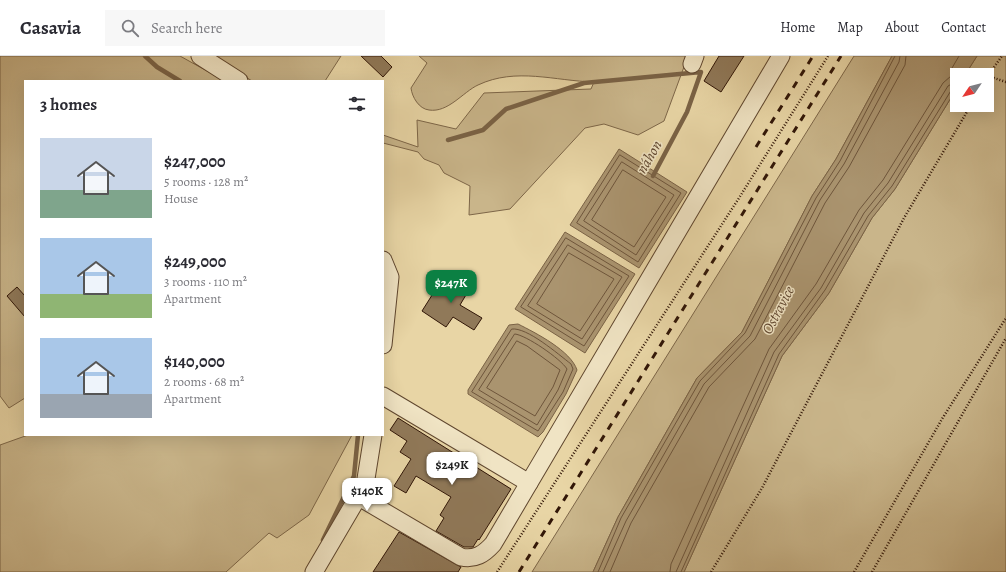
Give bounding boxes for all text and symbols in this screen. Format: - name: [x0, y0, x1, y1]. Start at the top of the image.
- search box: [105, 10, 385, 46]
- text: Casavia: [20, 15, 81, 41]
- icon: search: [119, 17, 141, 39]
- text: Search here: [151, 18, 222, 38]
- text: Home: [780, 18, 815, 37]
- text: Map: [837, 18, 863, 37]
- text: About: [885, 18, 919, 37]
- text: Contact: [941, 18, 986, 37]
- north arrow: [950, 68, 994, 112]
- map controls: [950, 68, 994, 112]
- text: 3 homes: [40, 93, 97, 116]
- icon: filters: [346, 93, 368, 115]
- water label: náhon: [631, 137, 667, 177]
- text: $247,000: [164, 150, 226, 173]
- icon: home: [72, 154, 120, 202]
- text: 5 rooms · 128 m²: [164, 173, 248, 190]
- text: House: [164, 190, 198, 207]
- text: $249,000: [164, 250, 226, 273]
- icon: home: [72, 254, 120, 302]
- pin: $247K: [423, 270, 479, 304]
- text: 3 rooms · 110 m²: [164, 273, 247, 290]
- text: $247K: [435, 274, 467, 291]
- water label: Ostravice: [757, 282, 799, 338]
- text: Apartment: [164, 290, 222, 307]
- text: $140,000: [164, 350, 225, 373]
- icon: home: [72, 354, 120, 402]
- text: 2 rooms · 68 m²: [164, 373, 244, 390]
- text: Apartment: [164, 390, 222, 407]
- pin: $249K: [424, 452, 480, 486]
- text: $249K: [435, 456, 469, 473]
- pin: $140K: [339, 478, 395, 512]
- text: $140K: [351, 482, 383, 499]

